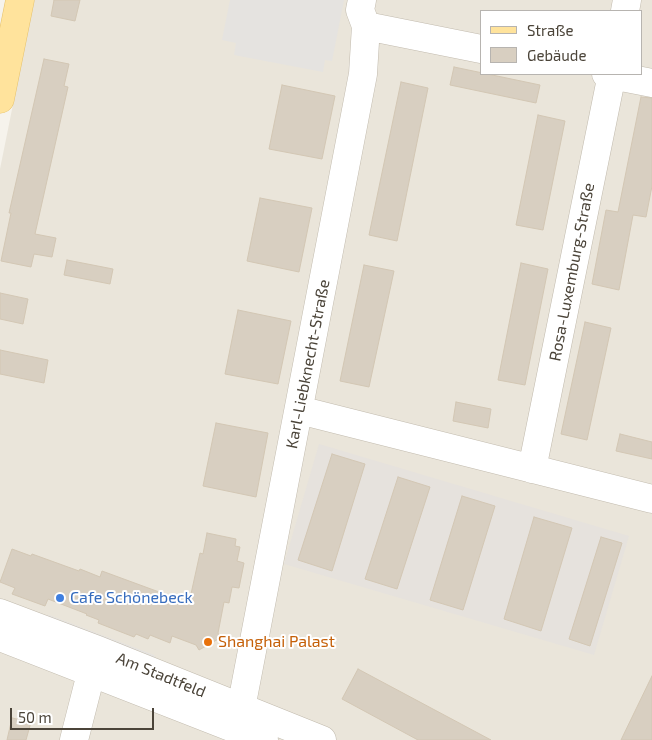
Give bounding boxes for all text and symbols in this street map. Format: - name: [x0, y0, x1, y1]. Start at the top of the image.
- legend: [480, 10, 642, 75]
- text: Straße: [527, 21, 573, 39]
- text: Gebäude: [527, 46, 586, 64]
- street label: Rosa-Luxemburg-Straße: [545, 181, 599, 363]
- street label: Karl-Liebknecht-Straße: [282, 278, 334, 450]
- place label: Cafe Schönebeck: [70, 588, 193, 608]
- marker: Cafe Schönebeck: [54, 592, 66, 604]
- place label: Shanghai Palast: [218, 632, 335, 652]
- marker: Shanghai Palast: [202, 636, 214, 648]
- street label: Am Stadtfeld: [113, 648, 209, 702]
- scale bar: [12, 698, 156, 730]
- text: 50 m: [18, 708, 52, 726]

